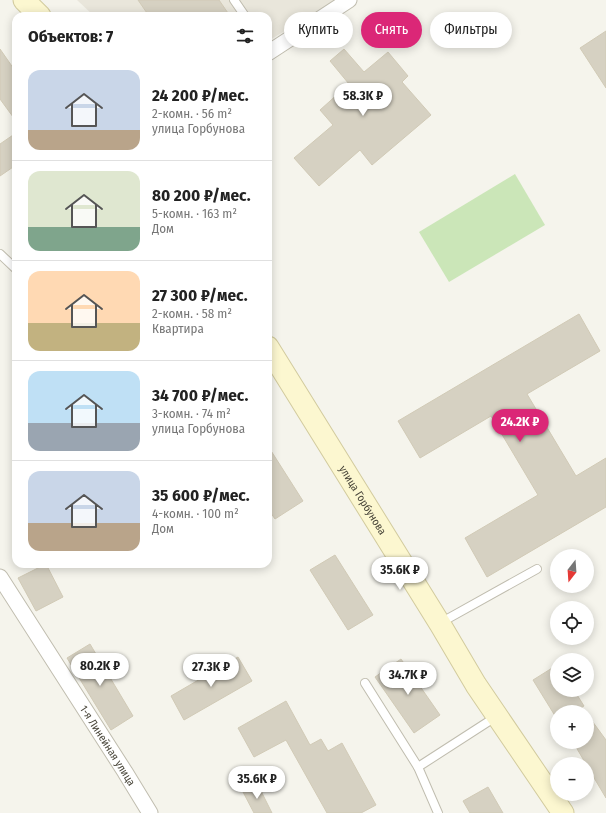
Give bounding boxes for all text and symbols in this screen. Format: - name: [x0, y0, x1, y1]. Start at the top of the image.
- chip: Купить: [284, 12, 353, 48]
- chip: Снять: [361, 12, 422, 48]
- chip: Фильтры: [430, 12, 512, 48]
- icon: filters: [234, 25, 256, 47]
- text: Объектов: 7: [28, 26, 113, 47]
- pin: 58.3K ₽: [326, 83, 400, 117]
- text: 24 200 ₽/мес.: [152, 85, 249, 106]
- icon: home: [60, 86, 108, 134]
- text: 58.3K ₽: [343, 88, 383, 103]
- text: 2-комн. · 56 m²: [152, 106, 232, 121]
- text: улица Горбунова: [152, 121, 245, 136]
- text: 80 200 ₽/мес.: [152, 185, 251, 206]
- icon: home: [60, 187, 108, 235]
- text: 5-комн. · 163 m²: [152, 206, 237, 221]
- text: Дом: [152, 221, 174, 236]
- text: 27 300 ₽/мес.: [152, 285, 248, 306]
- icon: home: [60, 287, 108, 335]
- text: 2-комн. · 58 m²: [152, 306, 232, 321]
- text: Квартира: [152, 321, 204, 336]
- text: 34 700 ₽/мес.: [152, 385, 248, 406]
- icon: home: [60, 387, 108, 435]
- text: 3-комн. · 74 m²: [152, 406, 231, 421]
- pin: 24.2K ₽: [483, 409, 557, 443]
- text: 24.2K ₽: [501, 414, 539, 429]
- text: улица Горбунова: [152, 421, 245, 436]
- street label: улица Горбунова: [336, 463, 389, 537]
- text: 35 600 ₽/мес.: [152, 485, 250, 506]
- icon: home: [60, 487, 108, 535]
- text: 4-комн. · 100 m²: [152, 506, 239, 521]
- text: Дом: [152, 521, 174, 536]
- north arrow: [550, 549, 594, 593]
- map controls: [550, 549, 594, 801]
- pin: 35.6K ₽: [363, 557, 437, 591]
- text: 35.6K ₽: [380, 562, 420, 577]
- button: locate: [550, 601, 594, 645]
- pin: 80.2K ₽: [63, 653, 137, 687]
- button: layers: [550, 653, 594, 697]
- pin: 27.3K ₽: [174, 654, 248, 688]
- text: 80.2K ₽: [80, 658, 120, 673]
- text: 27.3K ₽: [192, 659, 230, 674]
- pin: 34.7K ₽: [371, 662, 445, 696]
- text: 34.7K ₽: [389, 667, 427, 682]
- street label: 1-я Линейная улица: [77, 703, 138, 788]
- button: +: [550, 705, 594, 749]
- button: −: [550, 757, 594, 801]
- pin: 35.6K ₽: [220, 766, 294, 800]
- text: 35.6K ₽: [237, 771, 277, 786]

